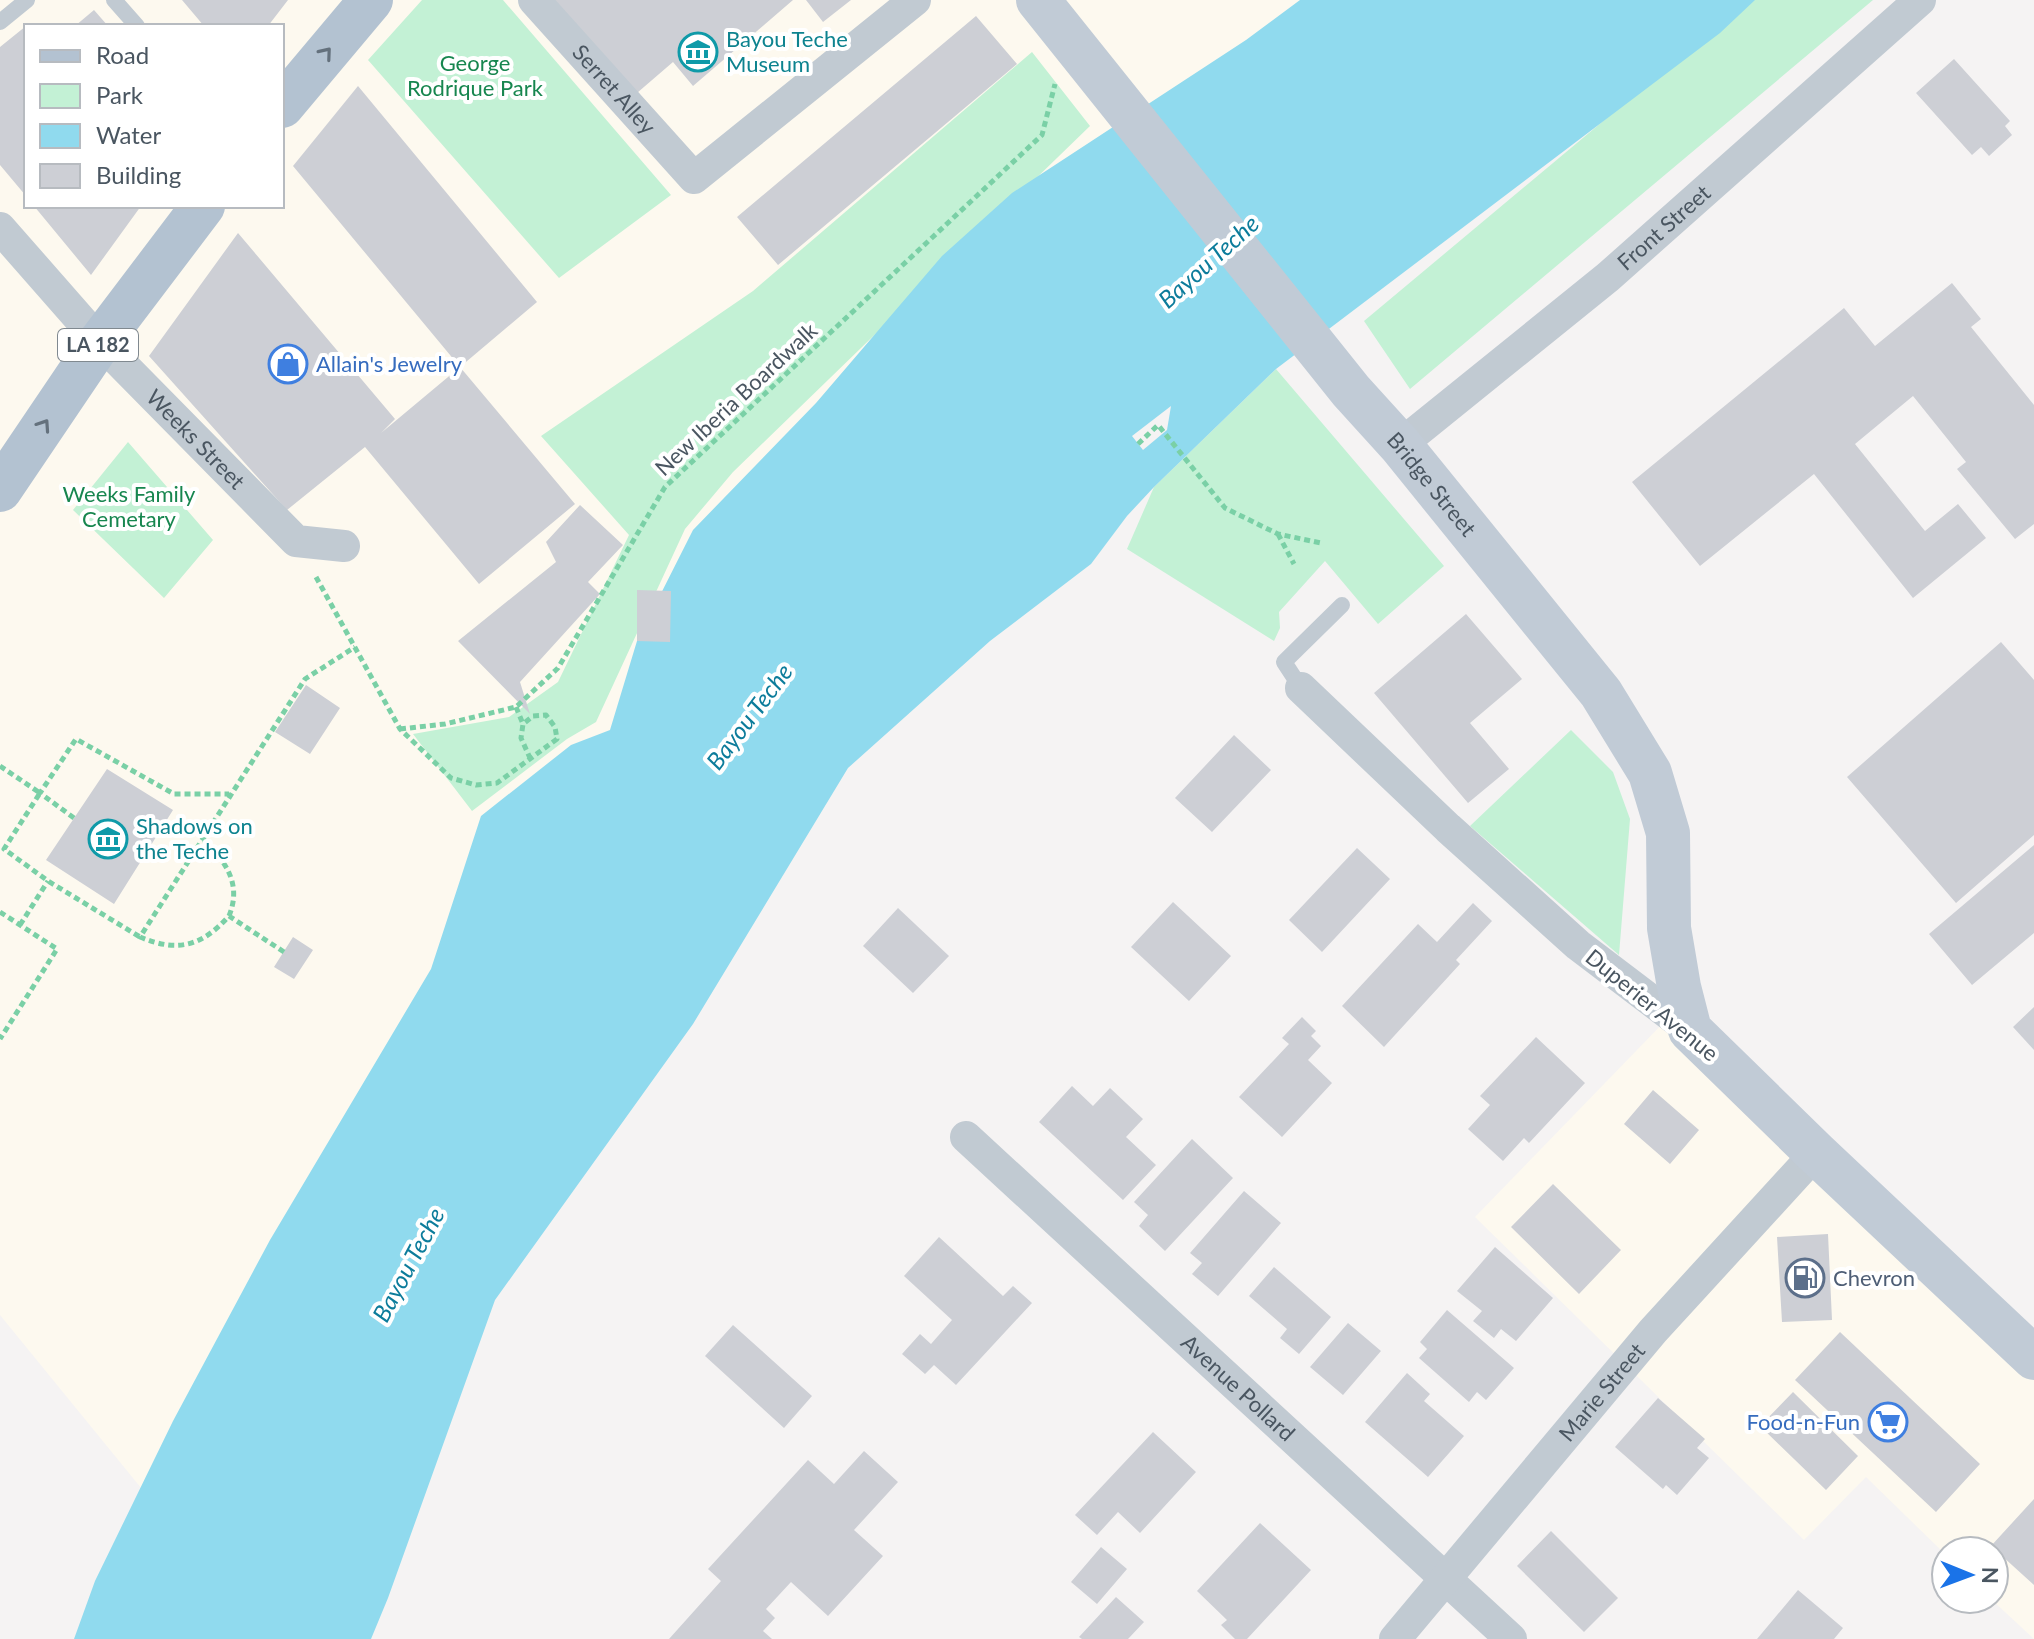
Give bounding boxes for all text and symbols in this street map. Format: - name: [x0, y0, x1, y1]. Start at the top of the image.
- legend: [24, 24, 284, 208]
- place label: Bayou Teche Museum: [726, 25, 848, 77]
- museum icon: Bayou Teche Museum: [677, 31, 719, 73]
- street label: Serret Alley: [567, 38, 662, 140]
- text: Road: [96, 40, 149, 69]
- one-way arrow: [316, 48, 331, 62]
- park label: George Rodrique Park: [407, 49, 544, 101]
- text: Park: [96, 80, 144, 109]
- text: Water: [96, 120, 161, 149]
- text: Building: [96, 160, 181, 189]
- street label: Front Street: [1611, 179, 1716, 275]
- water label: Bayou Teche: [1152, 208, 1264, 313]
- street label: New Iberia Boardwalk: [649, 316, 823, 481]
- road number: LA 182: [58, 329, 138, 361]
- shop icon: Allain's Jewelry: [267, 343, 309, 385]
- place label: Allain's Jewelry: [316, 350, 463, 377]
- street label: Weeks Street: [141, 383, 251, 494]
- one-way arrow: [34, 420, 49, 434]
- street label: Bridge Street: [1382, 426, 1482, 541]
- park label: Weeks Family Cemetary: [63, 480, 196, 532]
- water label: Bayou Teche: [700, 658, 798, 775]
- place label: Shadows on the Teche: [136, 812, 253, 864]
- museum icon: Shadows on the Teche: [87, 818, 129, 860]
- street label: Duperier Avenue: [1580, 943, 1724, 1066]
- water label: Bayou Teche: [366, 1202, 450, 1326]
- fuel station icon: Chevron: [1784, 1257, 1826, 1299]
- place label: Chevron: [1833, 1264, 1915, 1291]
- street label: Avenue Pollard: [1176, 1328, 1301, 1446]
- street label: Marie Street: [1553, 1337, 1650, 1446]
- supermarket icon: Food-n-Fun: [1867, 1401, 1909, 1443]
- place label: Food-n-Fun: [1746, 1408, 1860, 1435]
- north arrow: [1930, 1535, 2010, 1615]
- text: N: [1977, 1567, 2004, 1584]

